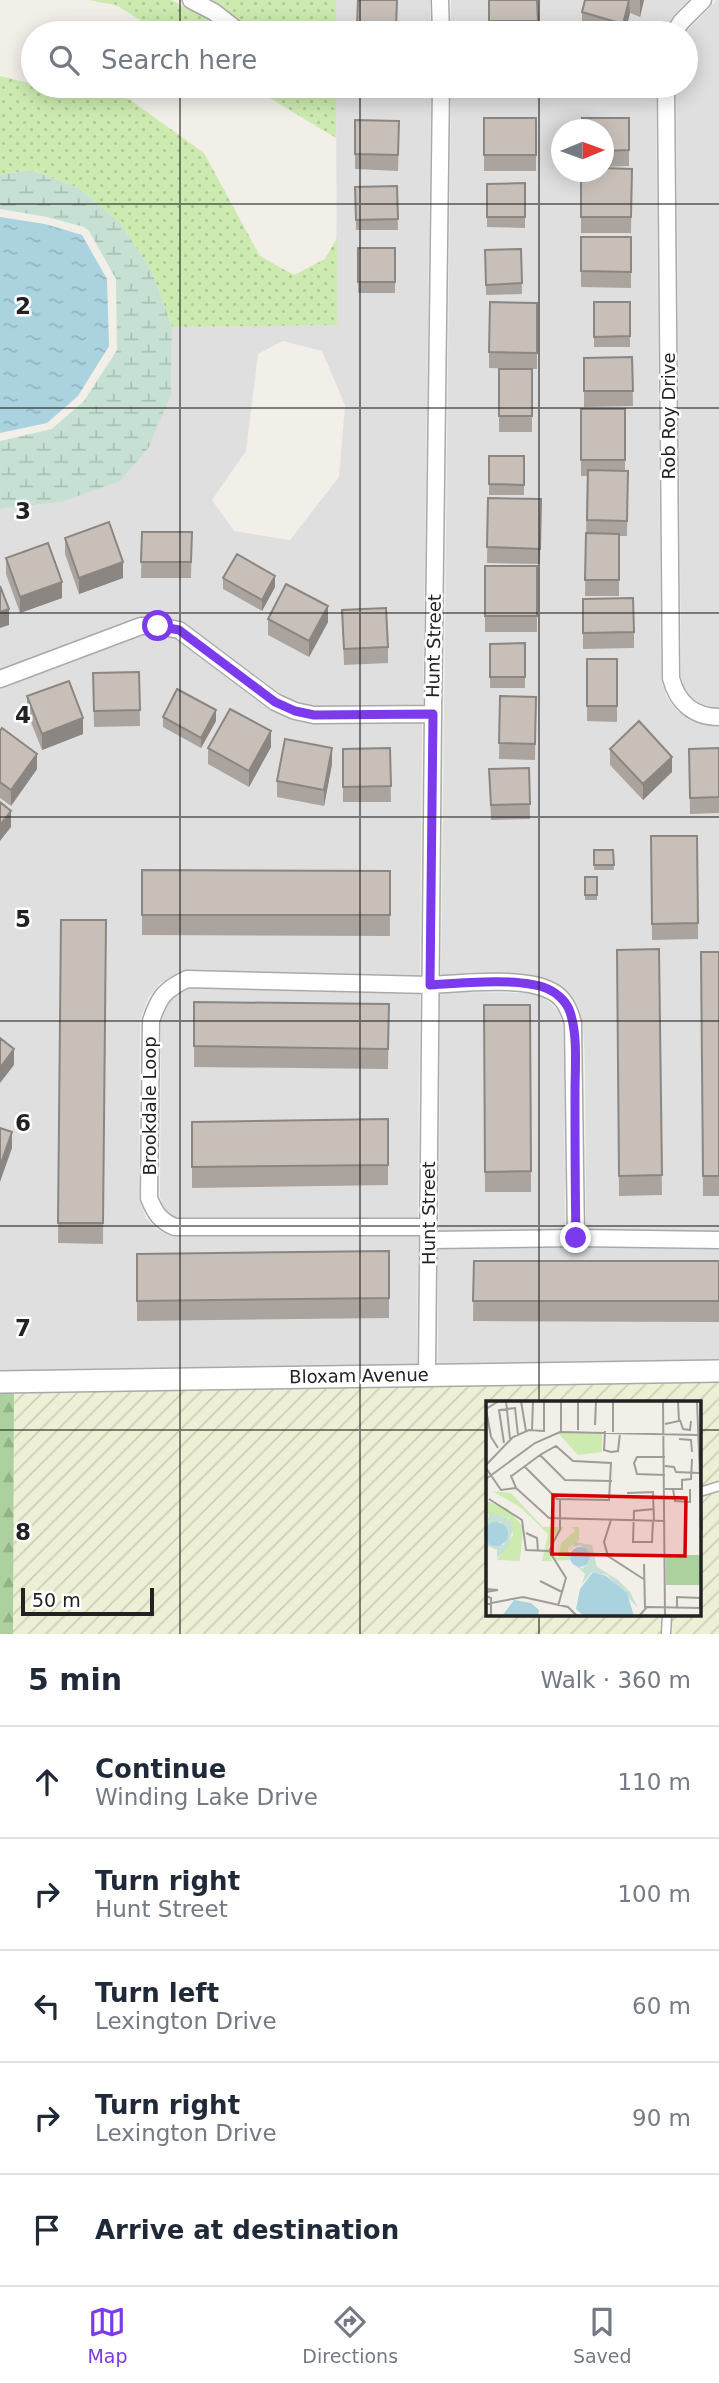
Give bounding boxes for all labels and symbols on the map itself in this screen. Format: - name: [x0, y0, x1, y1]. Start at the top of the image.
- north arrow: [551, 119, 614, 182]
- text: 2: [15, 293, 31, 319]
- street label: Rob Roy Drive: [658, 353, 679, 479]
- text: 3: [15, 498, 31, 524]
- street label: Hunt Street: [422, 594, 445, 698]
- route start: [142, 610, 173, 641]
- text: 4: [15, 702, 31, 728]
- text: 5: [15, 906, 31, 932]
- street label: Brookdale Loop: [139, 1036, 160, 1176]
- text: 6: [15, 1110, 31, 1136]
- street label: Hunt Street: [418, 1161, 439, 1265]
- route end: [560, 1222, 591, 1253]
- text: 7: [15, 1315, 31, 1341]
- street label: Bloxam Avenue: [289, 1364, 429, 1387]
- inset map: [486, 1401, 702, 1616]
- text: 8: [15, 1519, 31, 1545]
- scale bar: [21, 1585, 154, 1617]

